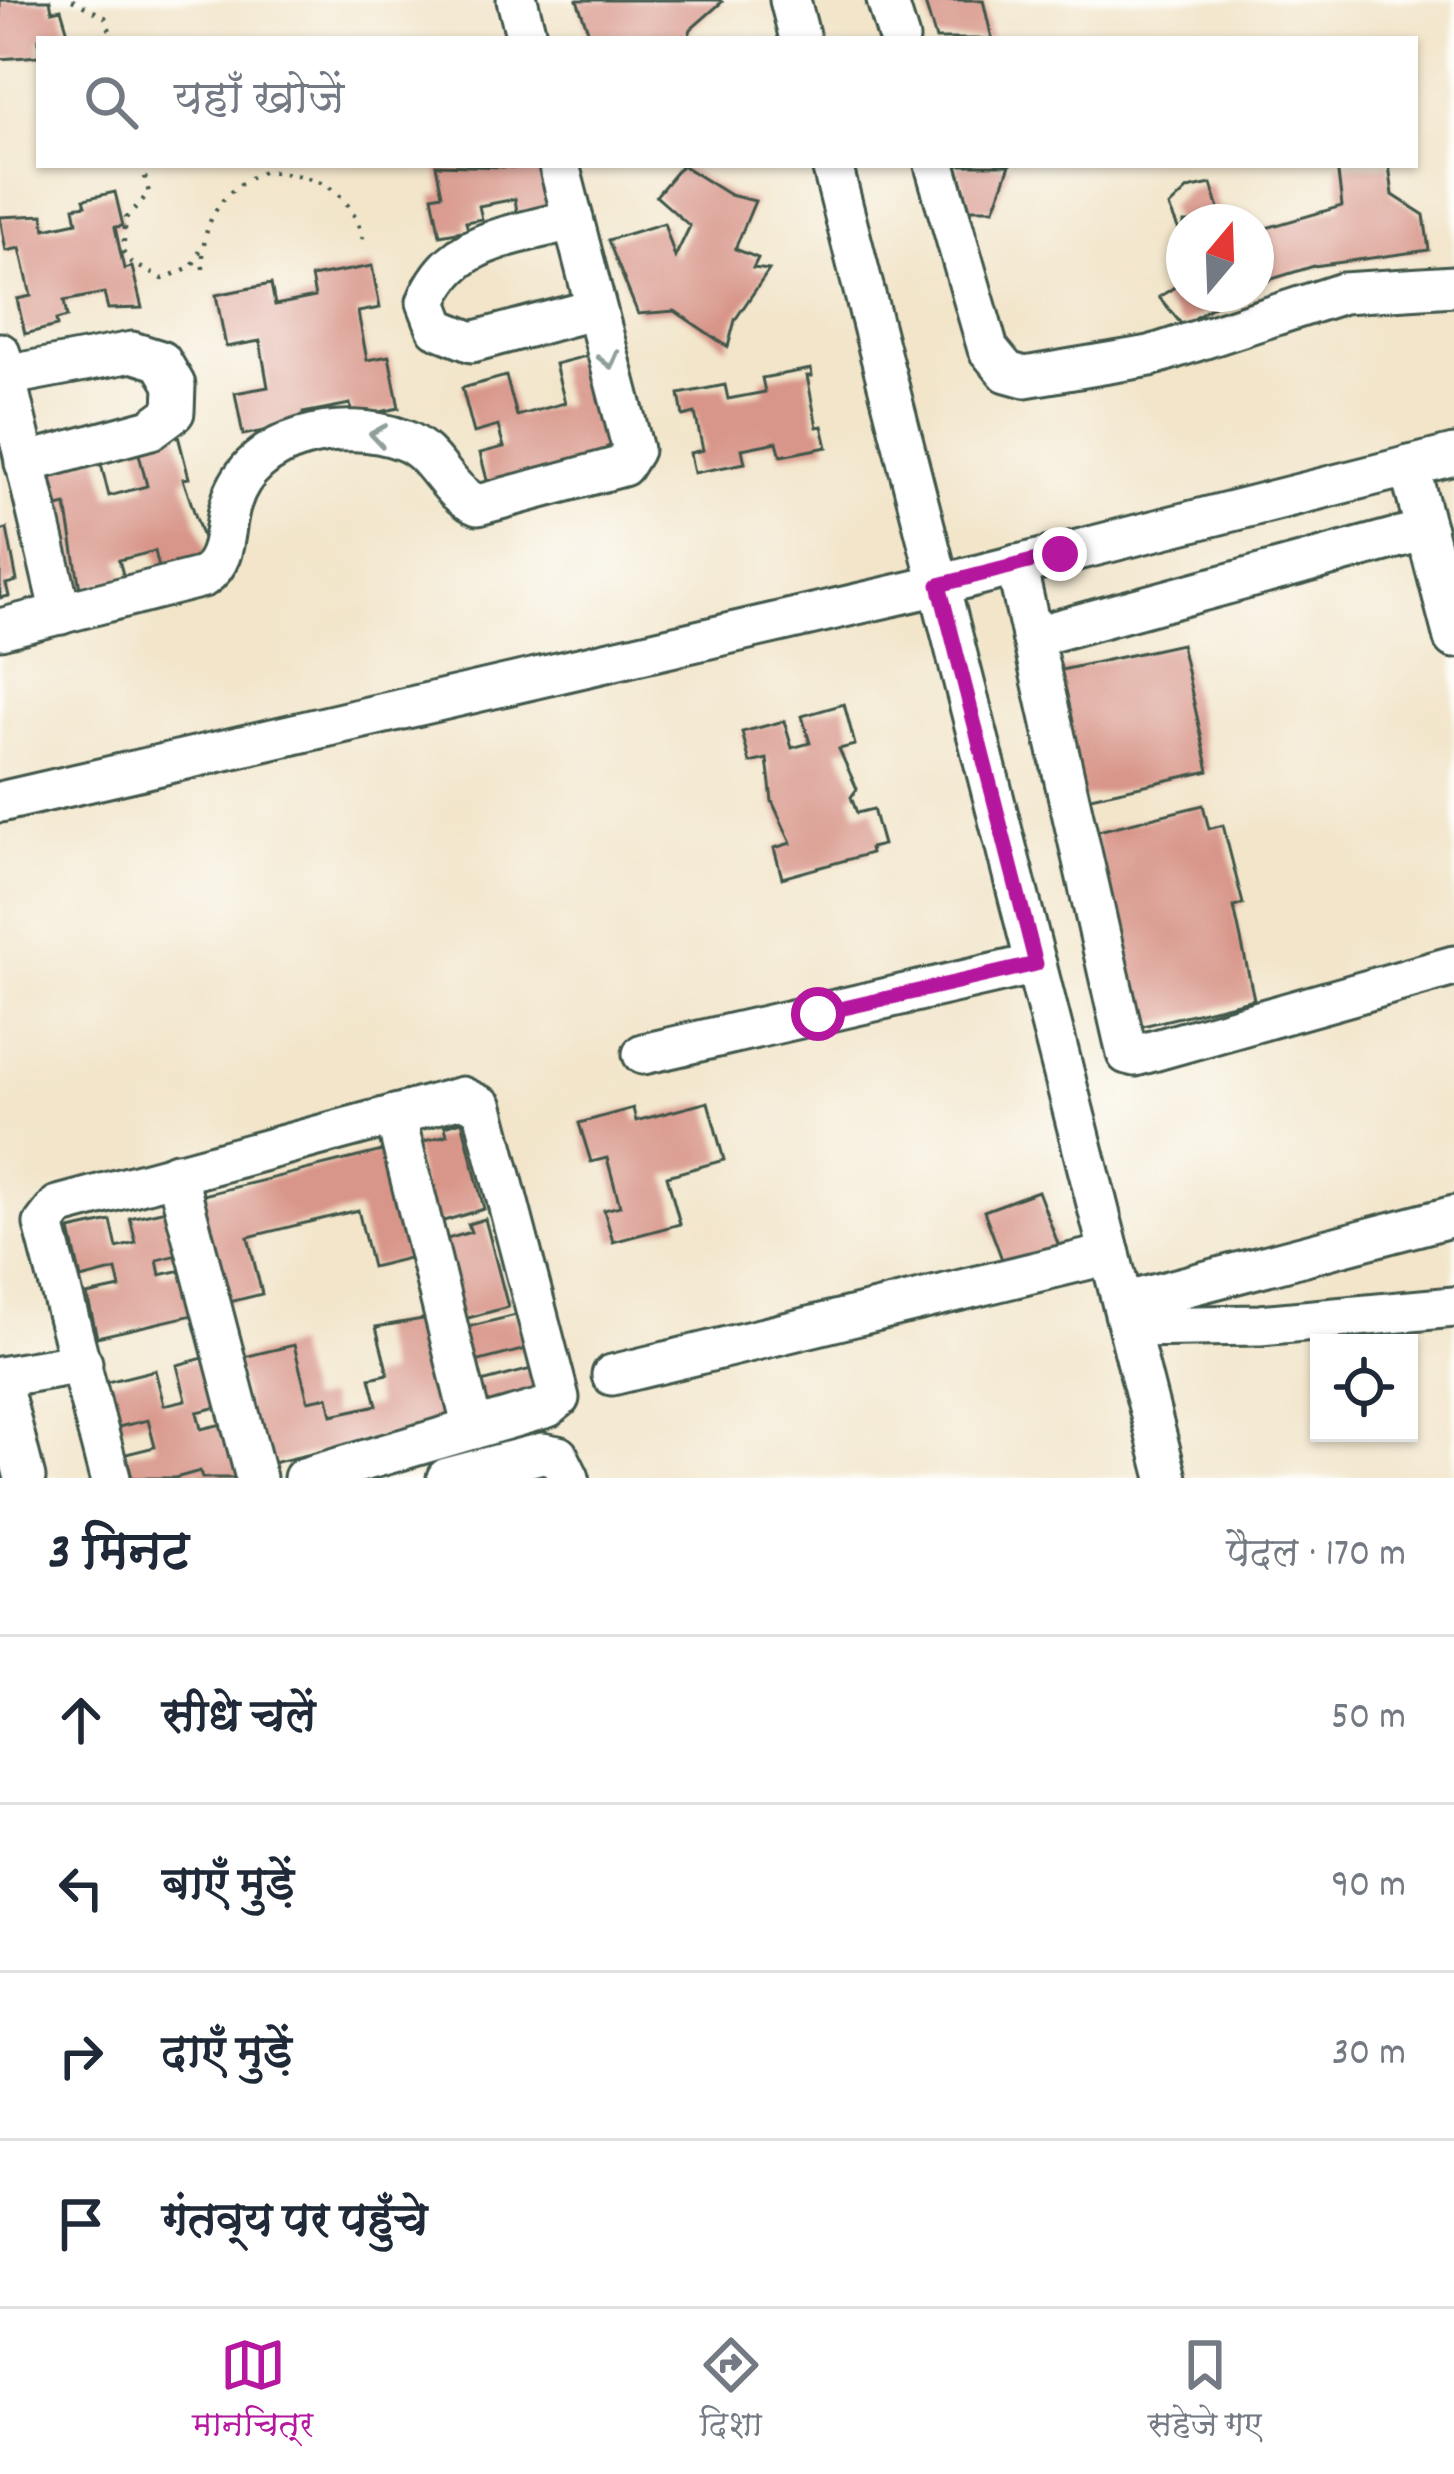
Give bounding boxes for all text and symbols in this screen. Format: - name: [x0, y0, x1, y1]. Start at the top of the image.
- search box: [36, 36, 1418, 168]
- icon: search: [78, 69, 144, 135]
- text: यहाँ खोजें: [174, 70, 344, 134]
- north arrow: [1166, 204, 1274, 312]
- one-way arrow: [595, 349, 620, 369]
- one-way arrow: [368, 424, 388, 449]
- route end: [1033, 527, 1087, 581]
- route start: [791, 987, 845, 1041]
- map controls: [1310, 1334, 1418, 1442]
- button: locate: [1310, 1334, 1418, 1442]
- text: 3 मिनट: [48, 1520, 190, 1592]
- text: पैदल · 170 m: [1226, 1529, 1406, 1584]
- icon: ahead: [48, 1687, 114, 1753]
- text: सीधे चलें: [162, 1688, 316, 1752]
- text: 50 m: [1331, 1692, 1406, 1747]
- icon: left: [48, 1855, 114, 1921]
- text: बाएँ मुड़ें: [162, 1856, 294, 1920]
- text: 90 m: [1331, 1860, 1406, 1915]
- icon: right: [48, 2023, 114, 2089]
- text: दाएँ मुड़ें: [162, 2024, 292, 2088]
- text: 30 m: [1332, 2028, 1406, 2083]
- icon: arrive: [48, 2191, 114, 2257]
- text: गंतव्य पर पहुँचे: [162, 2192, 428, 2256]
- tab: मानचित्र: [192, 2332, 314, 2451]
- tab: दिशा: [698, 2332, 764, 2451]
- tab: सहेजे गए: [1148, 2332, 1262, 2451]

